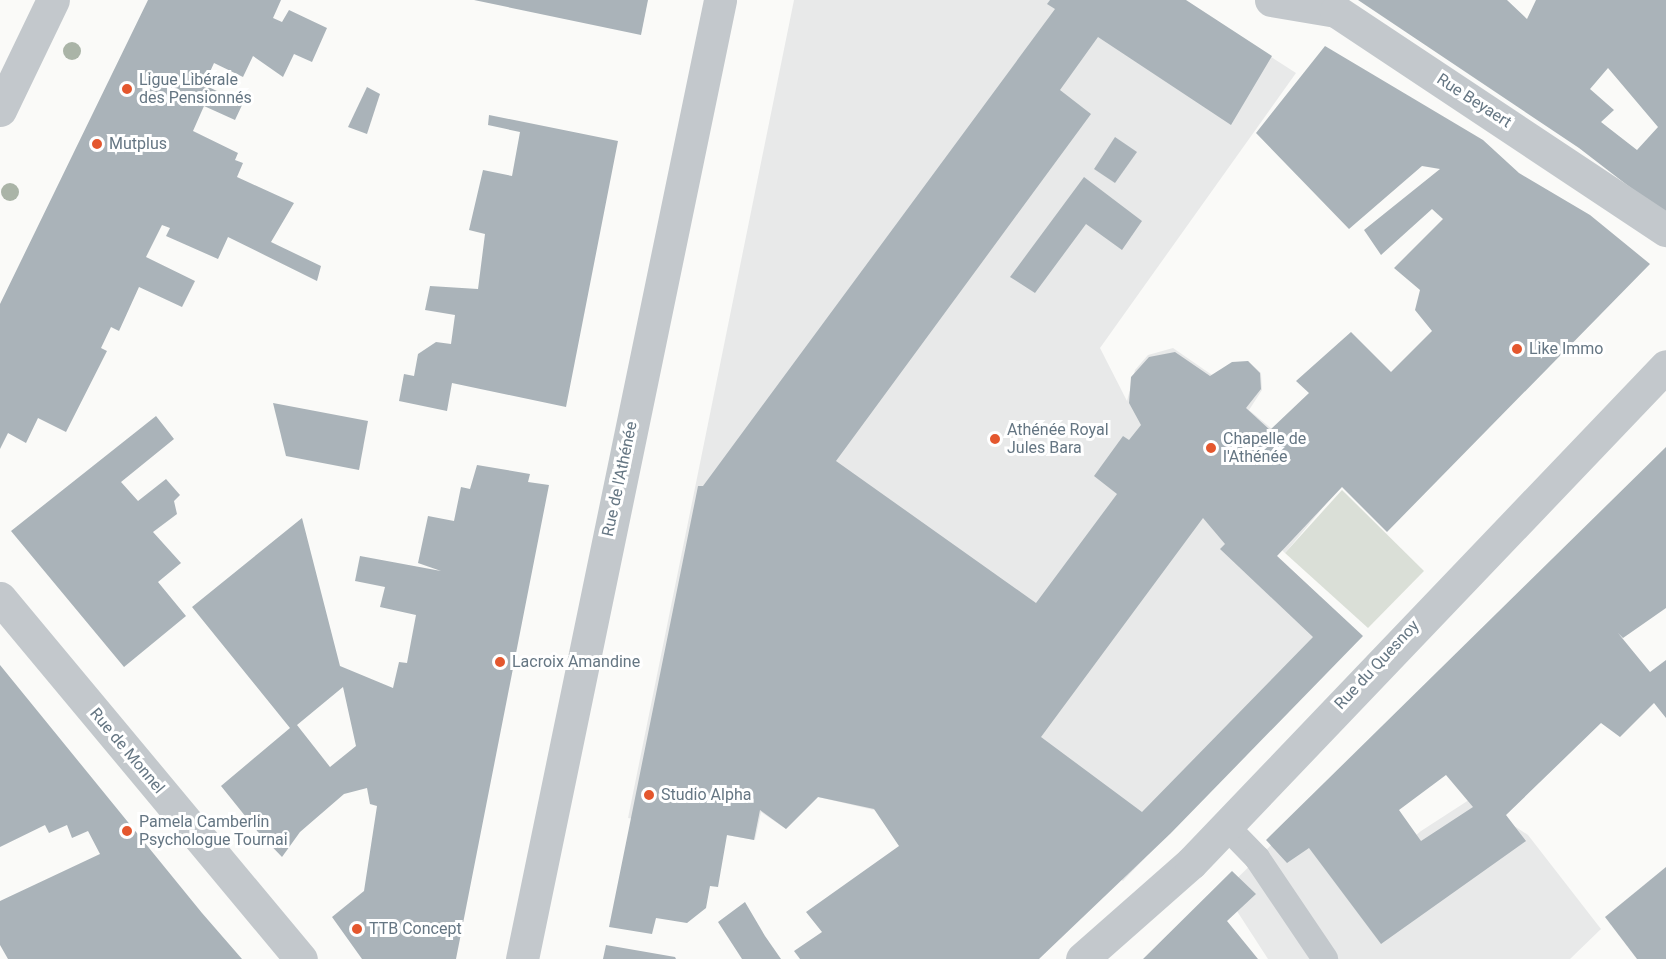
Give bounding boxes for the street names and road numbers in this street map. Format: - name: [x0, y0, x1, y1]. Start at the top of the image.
- street label: Rue Beyaert: [1433, 70, 1515, 132]
- street label: Rue de l'Athénée: [598, 420, 642, 538]
- street label: Rue du Quesnoy: [1331, 616, 1423, 714]
- street label: Rue de Monnel: [86, 704, 168, 798]

